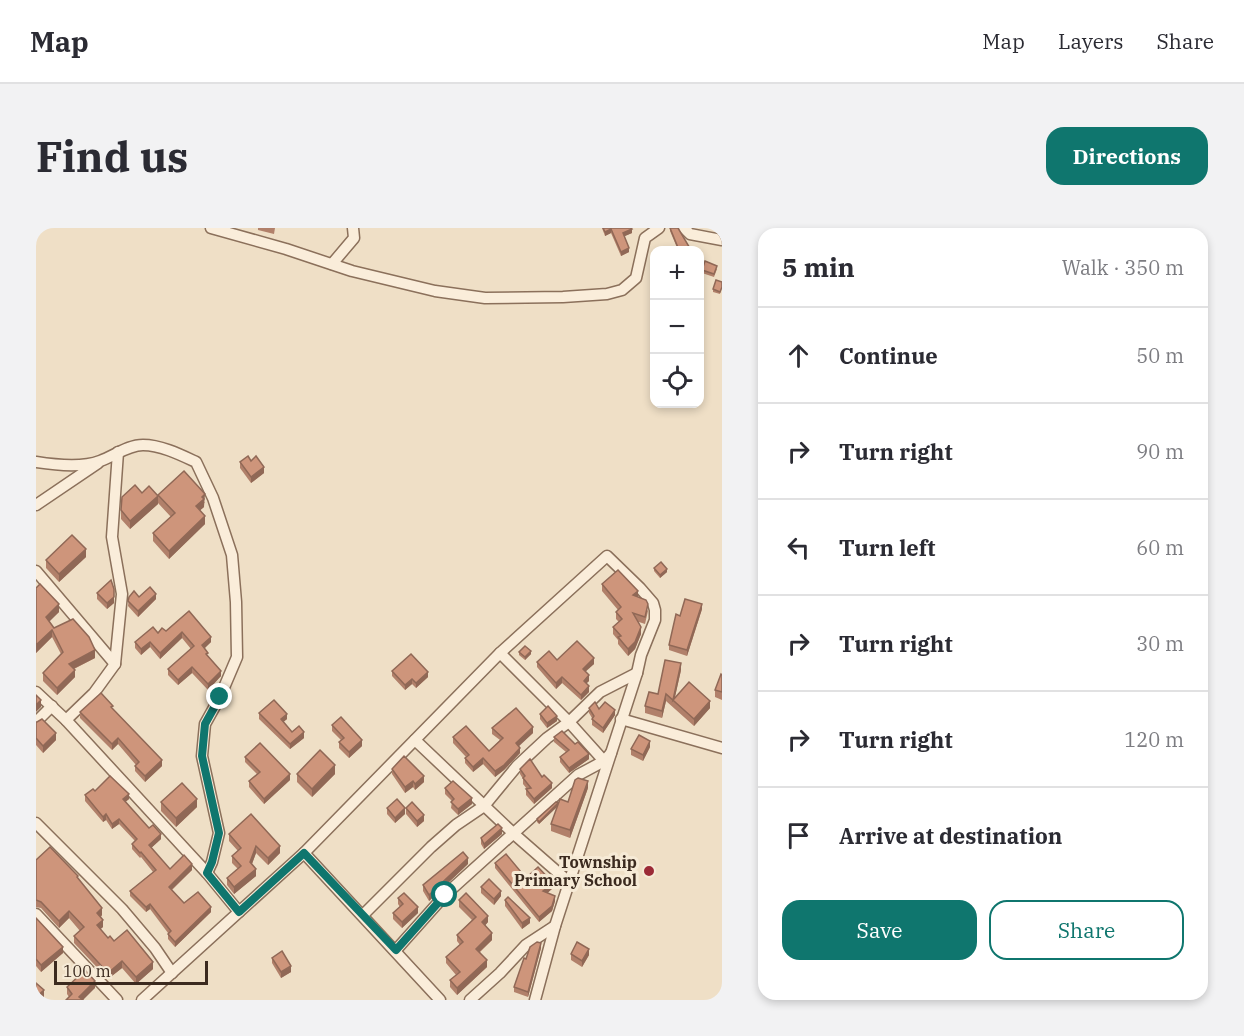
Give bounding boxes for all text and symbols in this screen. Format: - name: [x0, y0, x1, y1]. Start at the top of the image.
- text: Map: [30, 23, 89, 60]
- text: Map: [982, 27, 1025, 55]
- text: Layers: [1058, 27, 1124, 55]
- text: Share: [1157, 27, 1214, 55]
- button: Directions: [1046, 127, 1208, 185]
- text: Find us: [36, 129, 188, 184]
- map controls: [650, 246, 704, 408]
- button: +: [650, 246, 704, 300]
- text: 5 min: [782, 250, 855, 284]
- text: Walk · 350 m: [1062, 254, 1184, 281]
- button: −: [650, 300, 704, 354]
- icon: ahead: [782, 339, 815, 372]
- text: Continue: [839, 341, 938, 370]
- text: 50 m: [1136, 342, 1184, 369]
- button: locate: [650, 354, 704, 408]
- icon: right: [782, 435, 815, 468]
- text: Turn right: [839, 437, 953, 466]
- text: 90 m: [1136, 438, 1184, 465]
- icon: left: [782, 531, 815, 564]
- text: Turn left: [839, 533, 935, 562]
- text: 60 m: [1136, 534, 1184, 561]
- icon: right: [782, 627, 815, 660]
- text: Turn right: [839, 629, 953, 658]
- text: 30 m: [1136, 630, 1184, 657]
- route end: [206, 683, 232, 709]
- icon: right: [782, 723, 815, 756]
- text: Turn right: [839, 725, 953, 754]
- text: 120 m: [1124, 726, 1184, 753]
- icon: arrive: [782, 819, 815, 852]
- text: Arrive at destination: [839, 821, 1062, 850]
- place label: Township Primary School: [514, 852, 637, 890]
- marker: Township Primary School: [642, 864, 656, 878]
- route start: [431, 881, 457, 907]
- button: Save: [782, 900, 977, 960]
- button: Share: [989, 900, 1184, 960]
- scale bar: [54, 958, 208, 986]
- text: 100 m: [63, 961, 111, 981]

